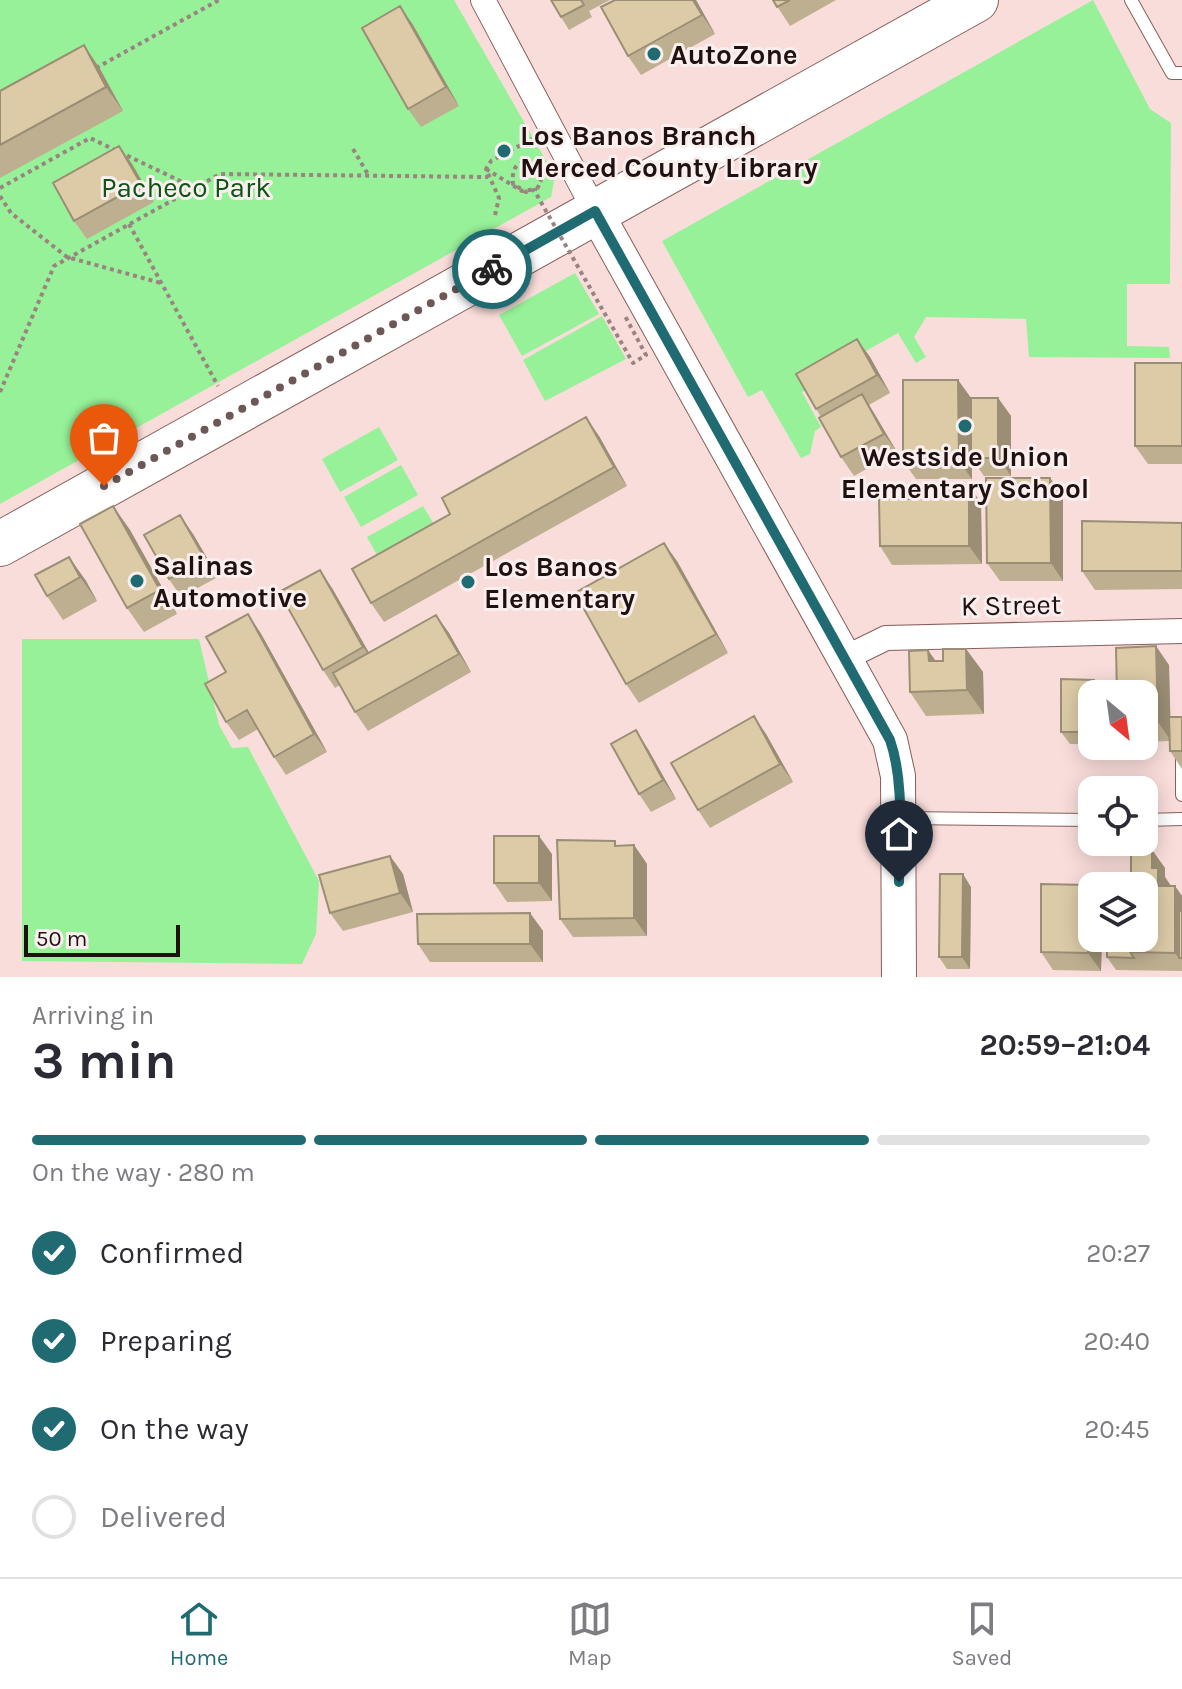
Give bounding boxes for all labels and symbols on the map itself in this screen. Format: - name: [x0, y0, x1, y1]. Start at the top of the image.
- place label: AutoZone: [670, 38, 798, 71]
- marker: AutoZone: [645, 45, 663, 63]
- place label: Los Banos Branch Merced County Library: [520, 119, 818, 184]
- marker: Los Banos Branch Merced County Library: [495, 142, 513, 160]
- park label: Pacheco Park: [101, 171, 271, 204]
- courier: [452, 229, 532, 309]
- pin: [70, 404, 138, 486]
- marker: Westside Union Elementary School: [956, 417, 974, 435]
- place label: Westside Union Elementary School: [841, 440, 1089, 505]
- place label: Salinas Automotive: [153, 549, 307, 614]
- place label: Los Banos Elementary: [484, 550, 635, 615]
- marker: Salinas Automotive: [128, 572, 146, 590]
- marker: Los Banos Elementary: [459, 573, 477, 591]
- street label: K Street: [960, 588, 1062, 622]
- north arrow: [1078, 680, 1158, 760]
- pin: [865, 800, 933, 882]
- scale bar: [24, 921, 180, 957]

